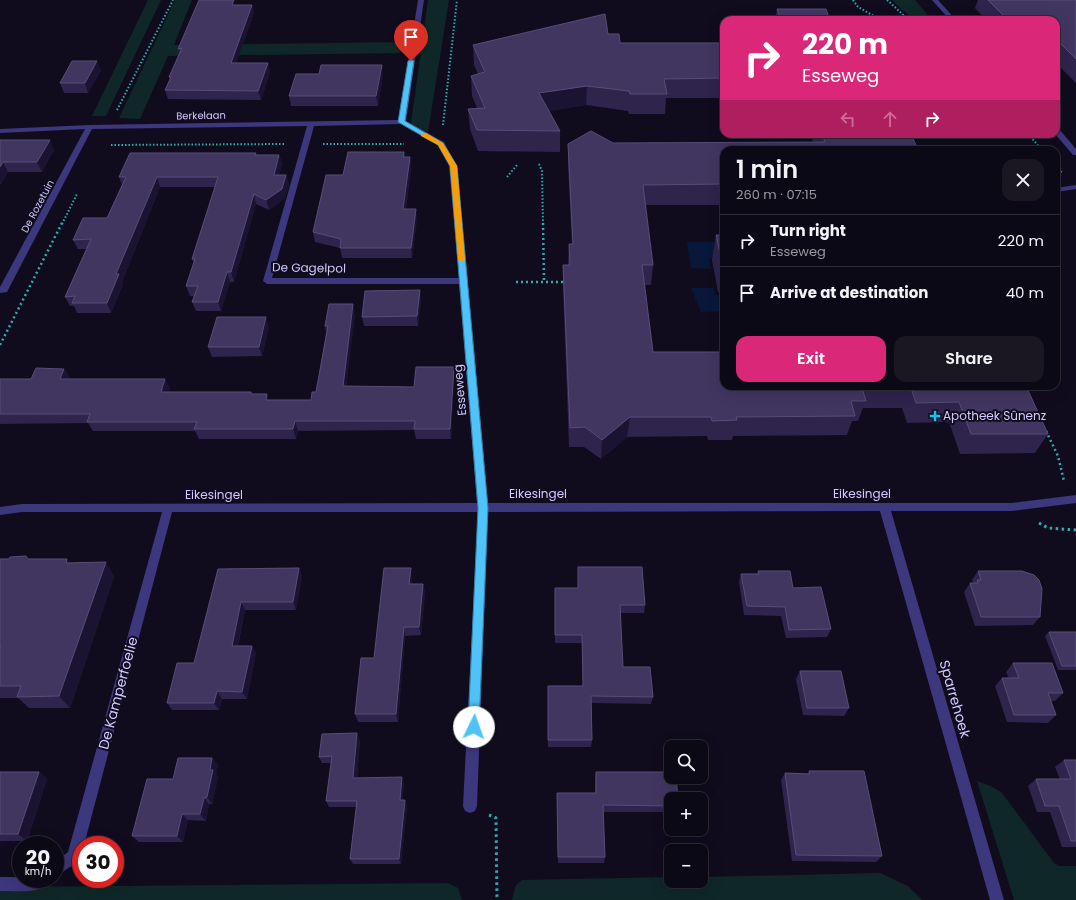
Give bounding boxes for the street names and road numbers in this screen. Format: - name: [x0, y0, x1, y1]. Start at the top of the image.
- street label: Berkelaan: [176, 108, 226, 123]
- street label: De Rozetuin: [17, 177, 58, 235]
- street label: De Gagelpol: [272, 258, 346, 277]
- street label: Esseweg: [449, 364, 470, 416]
- street label: Eikesingel: [509, 485, 567, 502]
- street label: Eikesingel: [833, 485, 891, 502]
- street label: Eikesingel: [185, 486, 243, 503]
- street label: De Kamperfoelie: [93, 634, 143, 751]
- street label: Sparrehoek: [934, 658, 976, 741]

